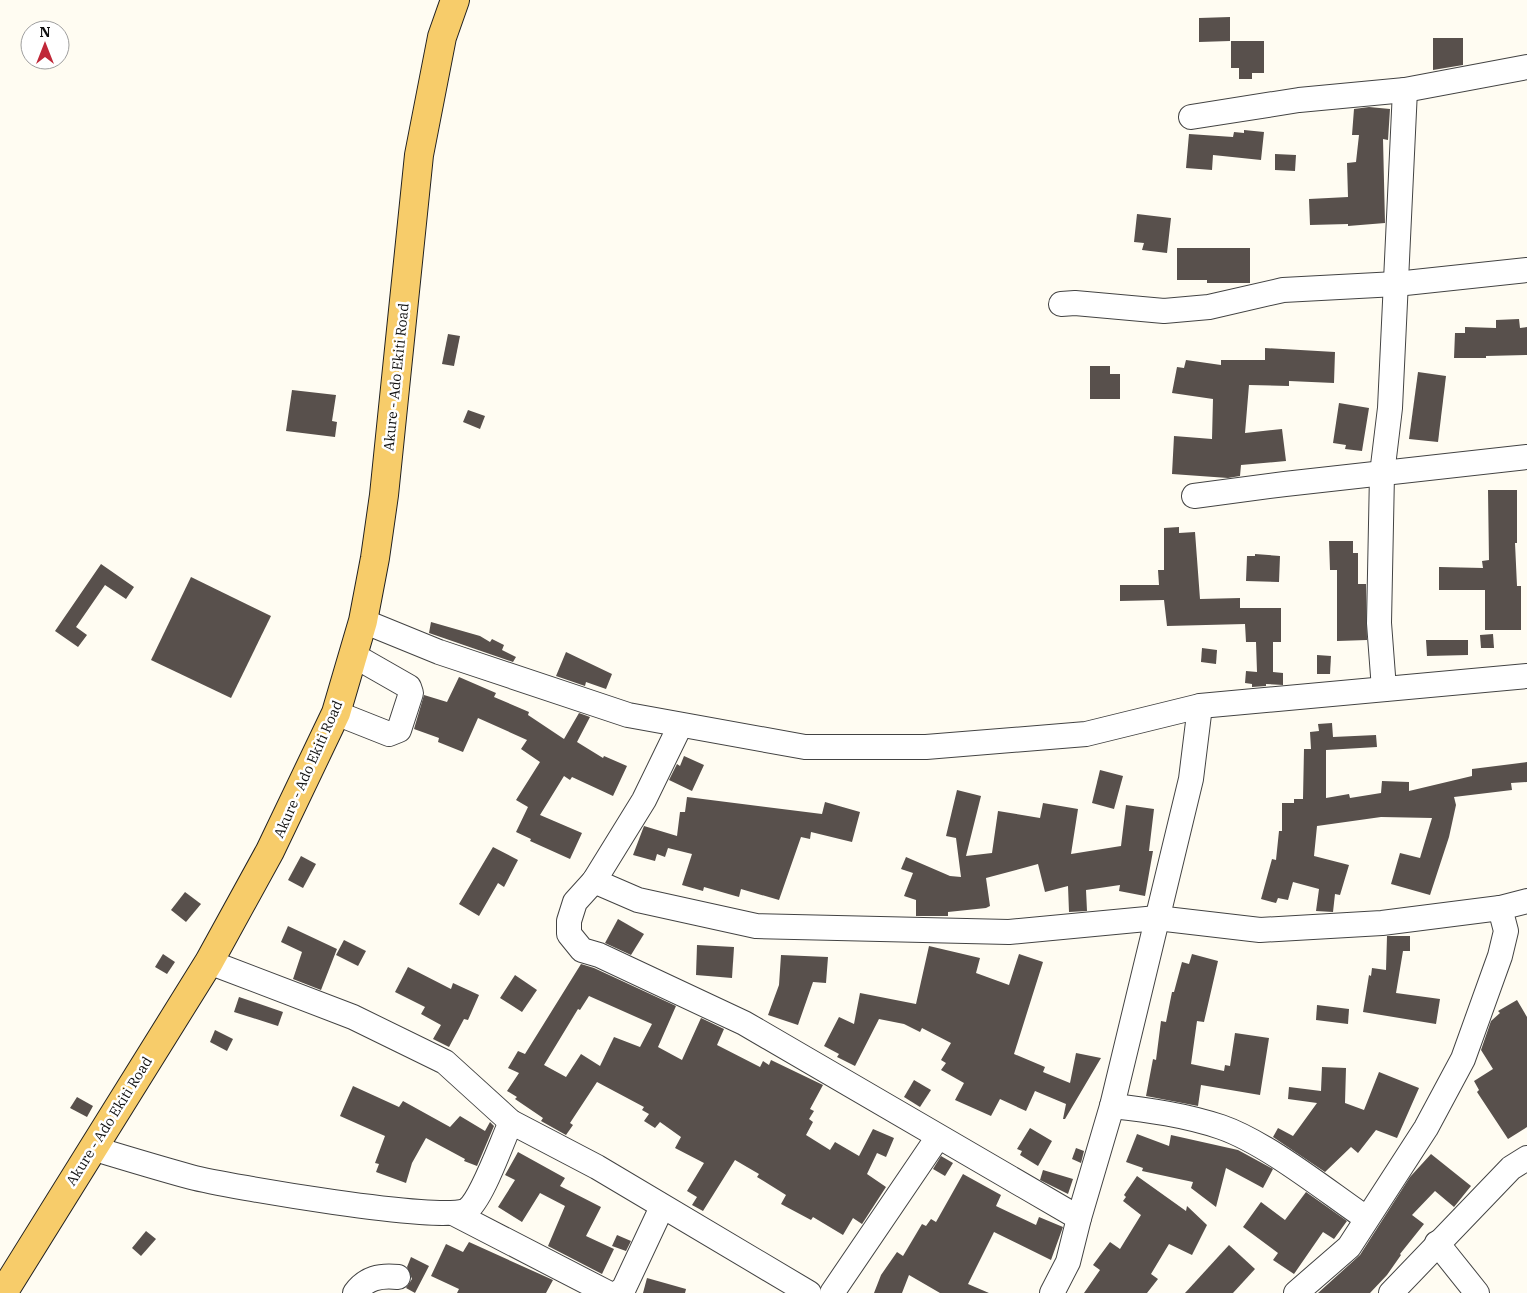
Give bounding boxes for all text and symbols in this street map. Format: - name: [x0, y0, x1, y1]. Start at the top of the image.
- north arrow: [20, 20, 70, 70]
- text: N: [39, 23, 51, 41]
- street label: Akure - Ado Ekiti Road: [379, 302, 413, 452]
- street label: Akure - Ado Ekiti Road: [270, 697, 347, 841]
- street label: Akure - Ado Ekiti Road: [62, 1053, 156, 1189]

